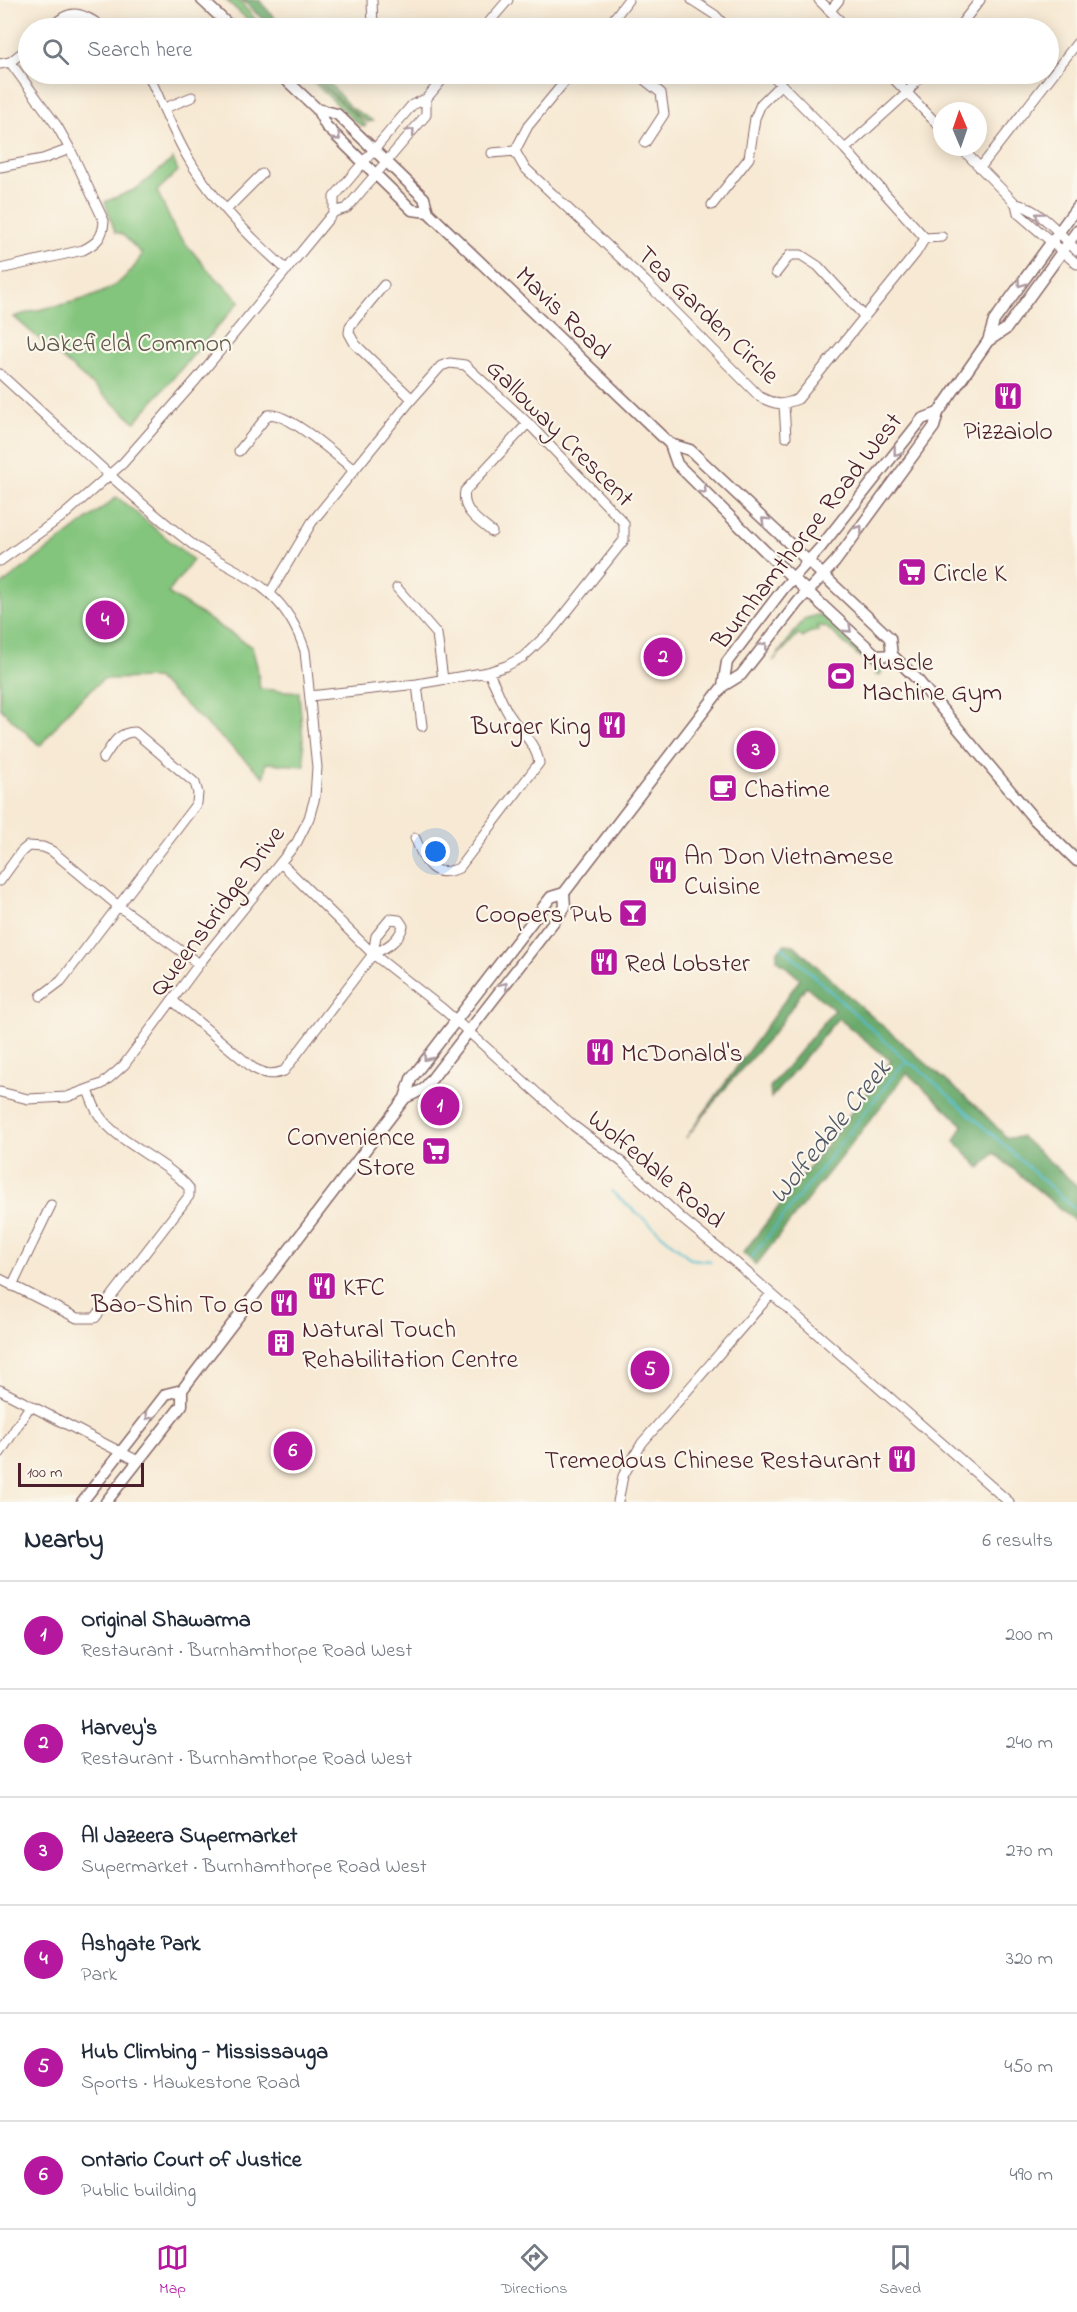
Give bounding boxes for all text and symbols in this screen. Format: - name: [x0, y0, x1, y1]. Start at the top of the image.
- search box: [18, 18, 1059, 84]
- icon: search: [39, 35, 72, 68]
- text: Search here: [87, 35, 192, 67]
- north arrow: [933, 102, 987, 156]
- one-way arrow: [404, 128, 415, 139]
- one-way arrow: [331, 130, 341, 141]
- one-way arrow: [1034, 212, 1045, 223]
- street label: Tea Garden Circle: [627, 238, 787, 395]
- street label: Mavis Road: [505, 259, 619, 370]
- one-way arrow: [1017, 277, 1028, 288]
- park label: Wakefield Common: [26, 326, 232, 364]
- street label: Galloway Crescent: [476, 351, 642, 517]
- restaurant icon: Pizzaiolo: [992, 380, 1024, 412]
- street label: Burnhamthorpe Road West: [703, 405, 913, 659]
- place label: Pizzaiolo: [963, 414, 1053, 452]
- one-way arrow: [893, 445, 904, 456]
- one-way arrow: [695, 483, 706, 494]
- one-way arrow: [762, 517, 772, 528]
- one-way arrow: [852, 524, 863, 535]
- supermarket icon: Circle K: [896, 556, 928, 588]
- place label: Circle K: [933, 556, 1007, 594]
- pin: 4: [86, 598, 124, 642]
- one-way arrow: [841, 622, 851, 633]
- pin: 2: [644, 634, 682, 680]
- one-way arrow: [757, 641, 768, 652]
- place label: Muscle Machine Gym: [862, 645, 1002, 713]
- sports icon: Muscle Machine Gym: [825, 660, 857, 692]
- place label: Burger King: [470, 709, 591, 747]
- restaurant icon: Burger King: [596, 709, 628, 741]
- pin: 3: [736, 728, 776, 772]
- cafe icon: Chatime: [707, 772, 739, 804]
- place label: Chatime: [744, 772, 830, 810]
- street label: Queensbridge Drive: [141, 818, 296, 1006]
- your location: [421, 837, 450, 866]
- place label: An Don Vietnamese Cuisine: [684, 839, 894, 907]
- restaurant icon: An Don Vietnamese Cuisine: [647, 854, 679, 886]
- place label: Coopers Pub: [475, 897, 612, 935]
- bar icon: Coopers Pub: [617, 897, 649, 929]
- restaurant icon: Red Lobster: [588, 946, 620, 978]
- place label: Red Lobster: [625, 946, 751, 984]
- one-way arrow: [497, 981, 508, 992]
- restaurant icon: McDonald's: [584, 1036, 616, 1068]
- place label: McDonald's: [621, 1036, 743, 1074]
- one-way arrow: [424, 1051, 435, 1062]
- water label: Wolfedale Creek: [761, 1051, 902, 1213]
- pin: 1: [420, 1084, 460, 1128]
- street label: Wolfedale Road: [578, 1102, 732, 1239]
- place label: Convenience Store: [287, 1120, 415, 1188]
- supermarket icon: Convenience Store: [420, 1135, 452, 1167]
- restaurant icon: KFC: [306, 1270, 338, 1302]
- place label: KFC: [343, 1270, 385, 1308]
- place label: Bao-Shin To Go: [90, 1287, 263, 1325]
- restaurant icon: Bao-Shin To Go: [268, 1287, 300, 1319]
- place label: Natural Touch Rehabilitation Centre: [302, 1312, 518, 1380]
- building icon: Natural Touch Rehabilitation Centre: [265, 1327, 297, 1359]
- pin: 5: [630, 1348, 670, 1392]
- one-way arrow: [145, 1410, 156, 1421]
- pin: 6: [274, 1428, 312, 1474]
- place label: Tremedous Chinese Restaurant: [544, 1443, 881, 1481]
- restaurant icon: Tremedous Chinese Restaurant: [886, 1443, 918, 1475]
- scale bar: [18, 1460, 144, 1488]
- text: 100 m: [27, 1461, 62, 1485]
- text: Nearby: [24, 1522, 103, 1560]
- text: 6 results: [982, 1527, 1053, 1556]
- text: Original Shawarma: [81, 1605, 251, 1637]
- text: 1: [40, 1621, 47, 1650]
- text: 200 m: [1005, 1621, 1053, 1650]
- text: Restaurant · Burnhamthorpe Road West: [81, 1637, 412, 1666]
- text: Harvey's: [81, 1713, 157, 1745]
- text: 2: [39, 1729, 48, 1758]
- text: 240 m: [1006, 1729, 1053, 1758]
- text: Restaurant · Burnhamthorpe Road West: [81, 1745, 412, 1774]
- text: Al Jazeera Supermarket: [81, 1821, 297, 1853]
- text: 3: [39, 1837, 48, 1866]
- text: 270 m: [1006, 1837, 1053, 1866]
- text: Supermarket · Burnhamthorpe Road West: [81, 1853, 427, 1882]
- text: Ashgate Park: [81, 1929, 200, 1961]
- text: 4: [39, 1945, 48, 1974]
- text: 320 m: [1006, 1945, 1053, 1974]
- text: Park: [81, 1961, 117, 1990]
- text: Hub Climbing - Mississauga: [81, 2037, 328, 2069]
- text: 5: [38, 2053, 49, 2082]
- text: 450 m: [1004, 2053, 1053, 2082]
- text: Sports · Hawkestone Road: [81, 2069, 300, 2098]
- text: Ontario Court of Justice: [81, 2145, 302, 2177]
- text: 6: [39, 2161, 48, 2190]
- text: 490 m: [1010, 2161, 1053, 2190]
- text: Public building: [81, 2177, 196, 2206]
- tab: Map: [156, 2241, 189, 2301]
- tab: Directions: [501, 2241, 567, 2301]
- tab: Saved: [879, 2241, 921, 2301]

